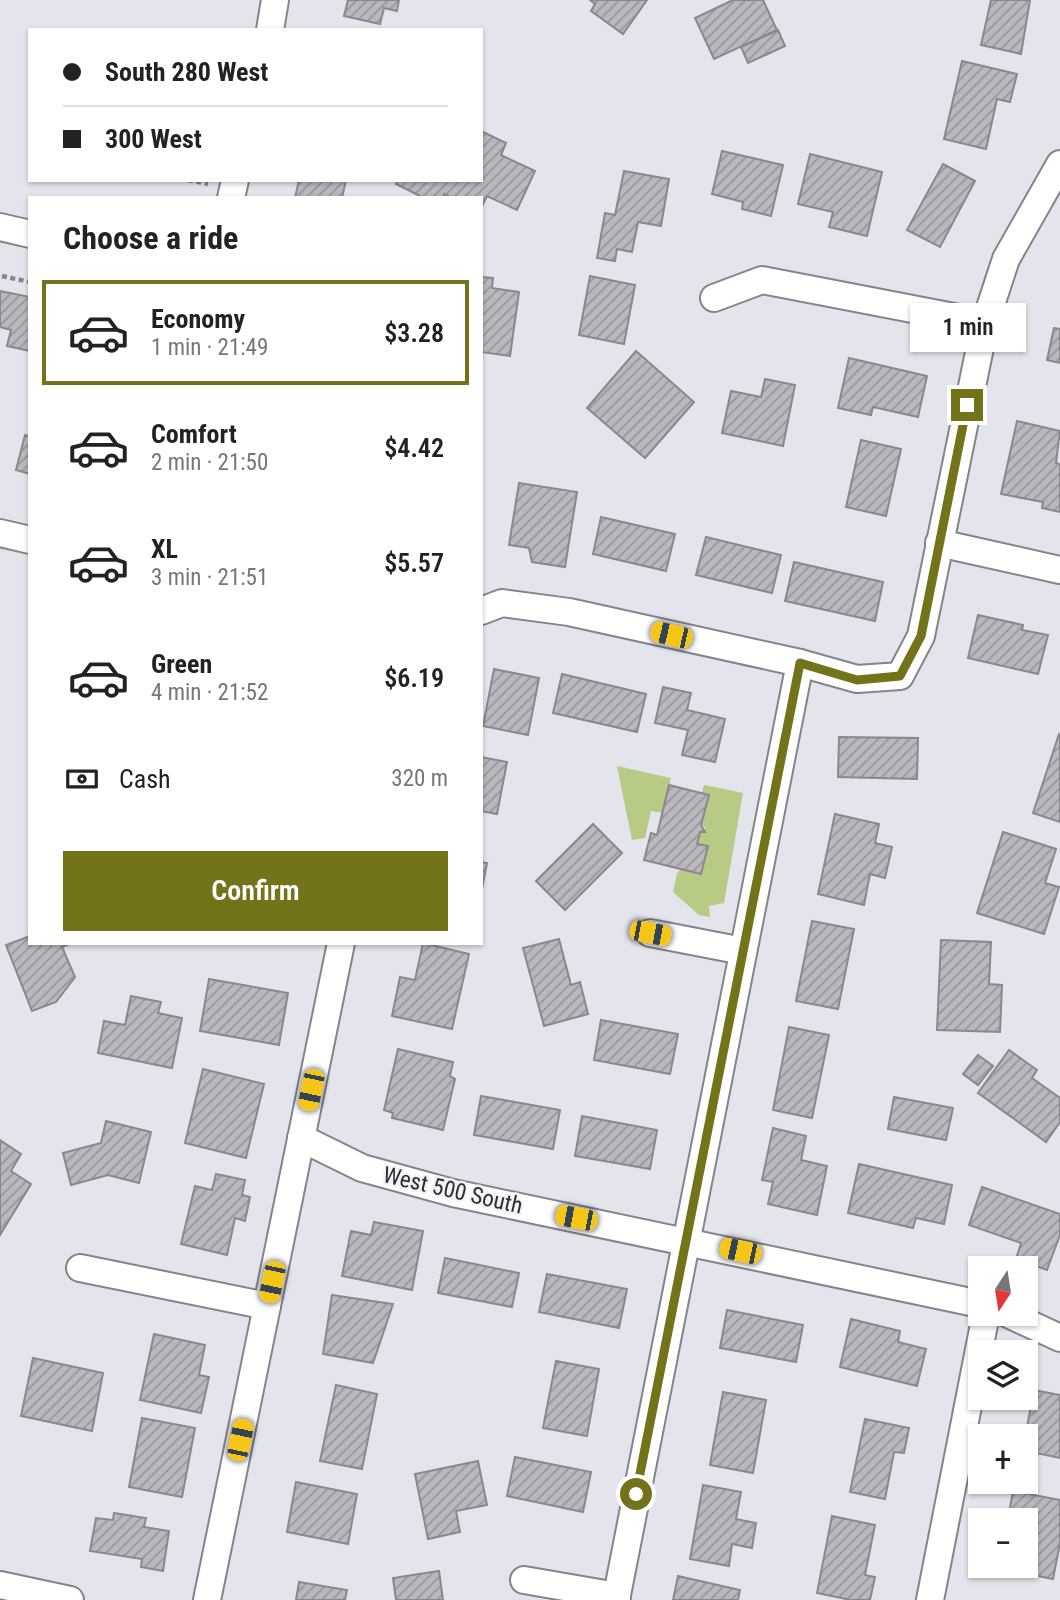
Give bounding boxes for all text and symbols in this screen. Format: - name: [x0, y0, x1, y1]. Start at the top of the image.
- text: South 280 West: [105, 57, 268, 87]
- text: 300 West: [105, 124, 202, 154]
- text: Choose a ride: [63, 219, 238, 257]
- icon: car: [67, 301, 130, 364]
- text: Economy: [151, 304, 245, 334]
- callout: 1 min: [909, 304, 1025, 352]
- text: 1 min: [943, 314, 993, 341]
- text: $3.28: [384, 318, 444, 348]
- text: 1 min · 21:49: [151, 334, 268, 361]
- route end: [951, 389, 983, 421]
- icon: car: [67, 416, 130, 479]
- text: Comfort: [151, 419, 237, 449]
- text: $4.42: [384, 433, 444, 463]
- text: 2 min · 21:50: [151, 449, 268, 476]
- icon: car: [67, 531, 130, 594]
- text: XL: [151, 534, 178, 564]
- text: $5.57: [384, 548, 444, 578]
- text: 3 min · 21:51: [151, 564, 268, 591]
- car: [649, 620, 694, 650]
- icon: car: [67, 646, 130, 709]
- text: Green: [151, 649, 212, 679]
- text: $6.19: [384, 663, 444, 693]
- text: 4 min · 21:52: [151, 679, 268, 706]
- icon: cash: [63, 760, 101, 798]
- text: Cash: [119, 764, 171, 794]
- text: 320 m: [391, 765, 448, 792]
- button: Confirm: [63, 851, 448, 931]
- car: [628, 919, 673, 947]
- car: [297, 1067, 326, 1113]
- street label: West 500 South: [380, 1161, 525, 1220]
- car: [554, 1204, 599, 1232]
- car: [718, 1236, 763, 1266]
- north arrow: [968, 1256, 1038, 1326]
- map controls: [968, 1256, 1038, 1578]
- car: [258, 1259, 287, 1305]
- button: layers: [968, 1340, 1038, 1410]
- car: [226, 1417, 255, 1463]
- button: +: [968, 1424, 1038, 1494]
- route start: [620, 1478, 652, 1510]
- button: −: [968, 1508, 1038, 1578]

